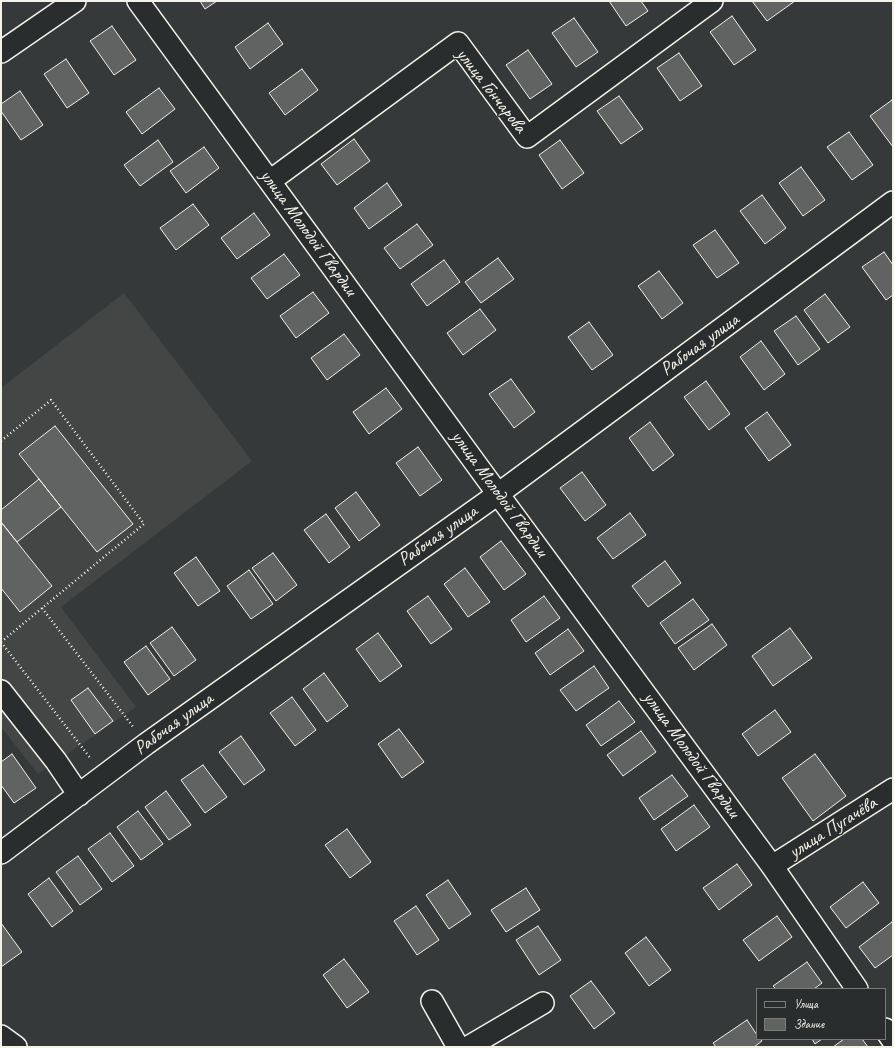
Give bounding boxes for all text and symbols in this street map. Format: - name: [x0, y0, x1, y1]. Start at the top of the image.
- street label: улица Гончарова: [451, 44, 531, 138]
- street label: улица Молодой Гвардии: [255, 165, 361, 301]
- street label: Рабочая улица: [656, 309, 744, 381]
- street label: улица Молодой Гвардии: [446, 426, 552, 562]
- street label: Рабочая улица: [394, 500, 482, 572]
- street label: улица Молодой Гвардии: [638, 687, 744, 823]
- street label: Рабочая улица: [130, 688, 218, 760]
- street label: улица Пугачёва: [785, 792, 881, 864]
- legend: [756, 988, 886, 1040]
- text: Улица: [794, 996, 818, 1012]
- text: Здание: [794, 1016, 824, 1032]

